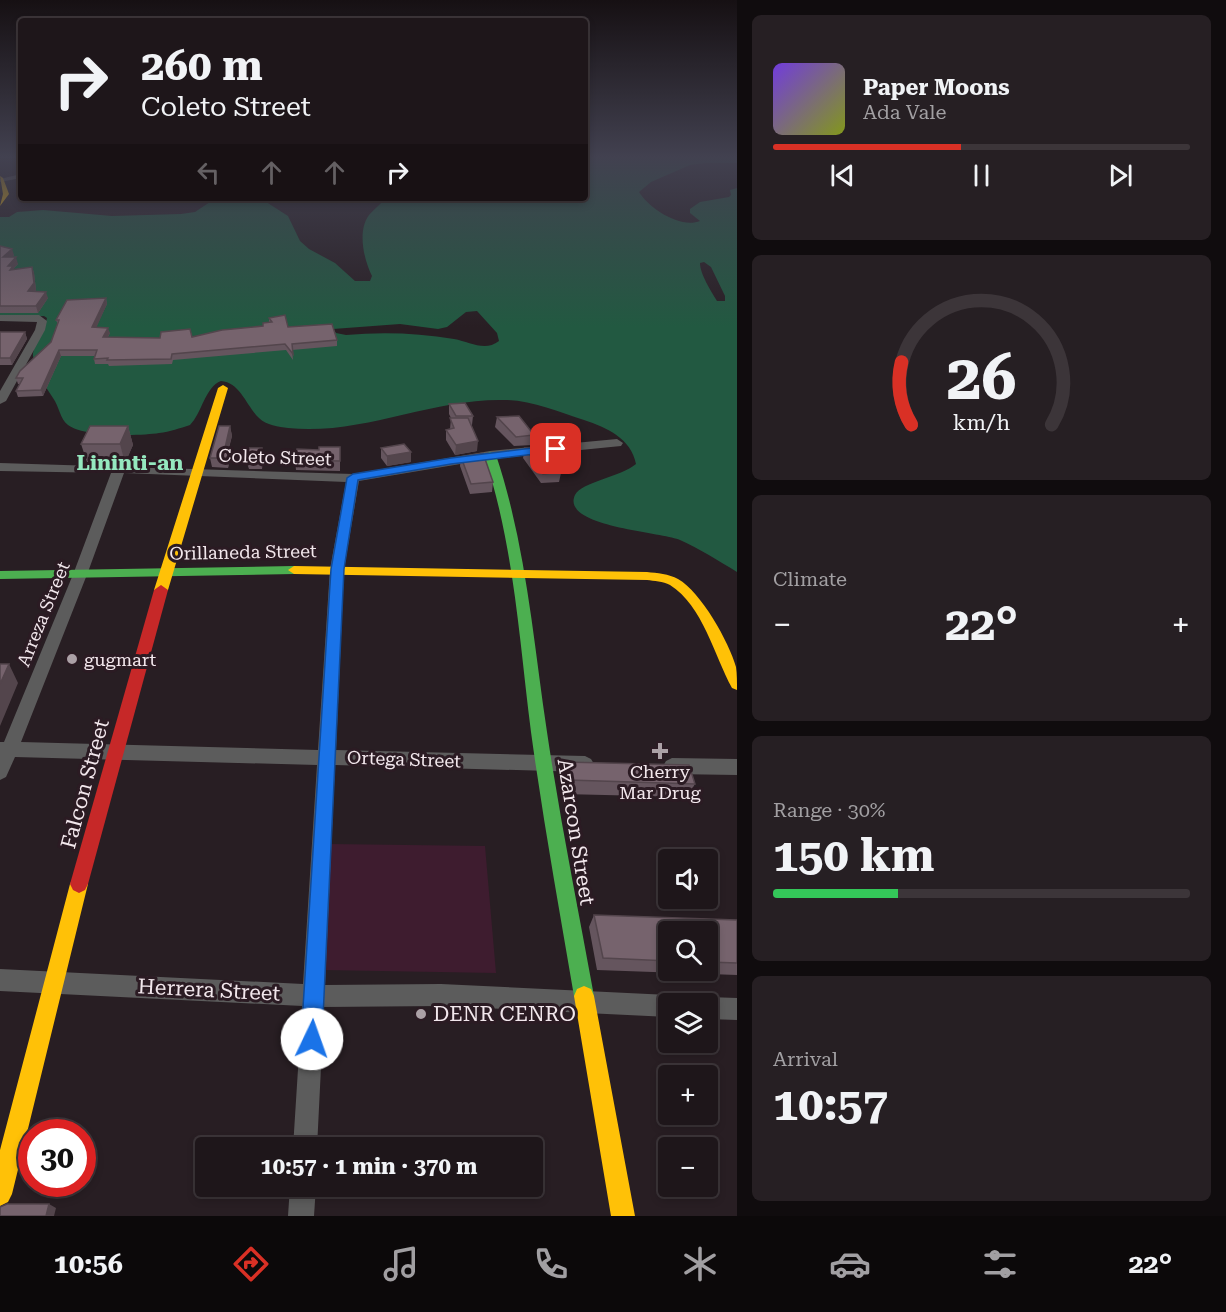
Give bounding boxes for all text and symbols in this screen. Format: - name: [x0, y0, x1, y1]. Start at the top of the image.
- text: 260 m: [141, 41, 263, 90]
- icon: right: [42, 42, 120, 120]
- text: Paper Moons: [863, 75, 1010, 100]
- text: Coleto Street: [141, 91, 311, 123]
- text: Ada Vale: [863, 100, 946, 124]
- icon: left: [192, 156, 225, 189]
- icon: ahead: [255, 156, 288, 189]
- icon: ahead: [318, 156, 351, 189]
- icon: right: [381, 156, 414, 189]
- icon: previous: [826, 159, 859, 192]
- icon: pause: [965, 159, 998, 192]
- icon: next: [1104, 159, 1137, 192]
- text: 26: [947, 341, 1016, 414]
- text: km/h: [953, 410, 1010, 435]
- pin: [530, 423, 581, 474]
- icon: arrive: [539, 432, 572, 465]
- street label: Coleto Street: [218, 445, 332, 469]
- district label: Lininti-an: [77, 451, 183, 475]
- street label: Orillaneda Street: [169, 540, 317, 564]
- street label: Arreza Street: [12, 558, 74, 670]
- text: Climate: [773, 567, 847, 591]
- text: 22°: [945, 598, 1018, 651]
- text: −: [773, 605, 791, 644]
- text: +: [1172, 605, 1190, 644]
- place label: gugmart: [84, 649, 157, 670]
- marker: gugmart: [65, 652, 79, 666]
- street label: Falcon Street: [56, 716, 114, 851]
- marker: Cherry Mar Drug: [653, 744, 667, 758]
- street label: Ortega Street: [347, 747, 462, 771]
- street label: Azarcon Street: [553, 757, 599, 907]
- place label: Cherry Mar Drug: [619, 761, 701, 803]
- text: Range · 30%: [773, 798, 885, 822]
- text: 150 km: [773, 829, 934, 882]
- map controls: [658, 849, 718, 1197]
- button: sound: [658, 849, 718, 909]
- button: search: [658, 921, 718, 981]
- street label: Herrera Street: [137, 974, 281, 1006]
- button: layers: [658, 993, 718, 1053]
- place label: DENR CENRO: [433, 1002, 576, 1026]
- position arrow: [280, 1007, 344, 1071]
- marker: DENR CENRO: [414, 1007, 428, 1021]
- text: Arrival: [773, 1047, 838, 1071]
- button: +: [658, 1065, 718, 1125]
- text: 10:57: [773, 1078, 888, 1131]
- speed limit sign: 30: [18, 1119, 96, 1197]
- button: −: [658, 1137, 718, 1197]
- text: 10:57 · 1 min · 370 m: [260, 1154, 478, 1179]
- icon: directions: [230, 1243, 272, 1285]
- icon: music: [380, 1243, 422, 1285]
- icon: phone: [530, 1243, 572, 1285]
- icon: climate: [679, 1243, 721, 1285]
- icon: car: [829, 1243, 871, 1285]
- icon: filters: [979, 1243, 1021, 1285]
- text: 10:56: [54, 1248, 123, 1280]
- text: 22°: [1128, 1248, 1172, 1280]

